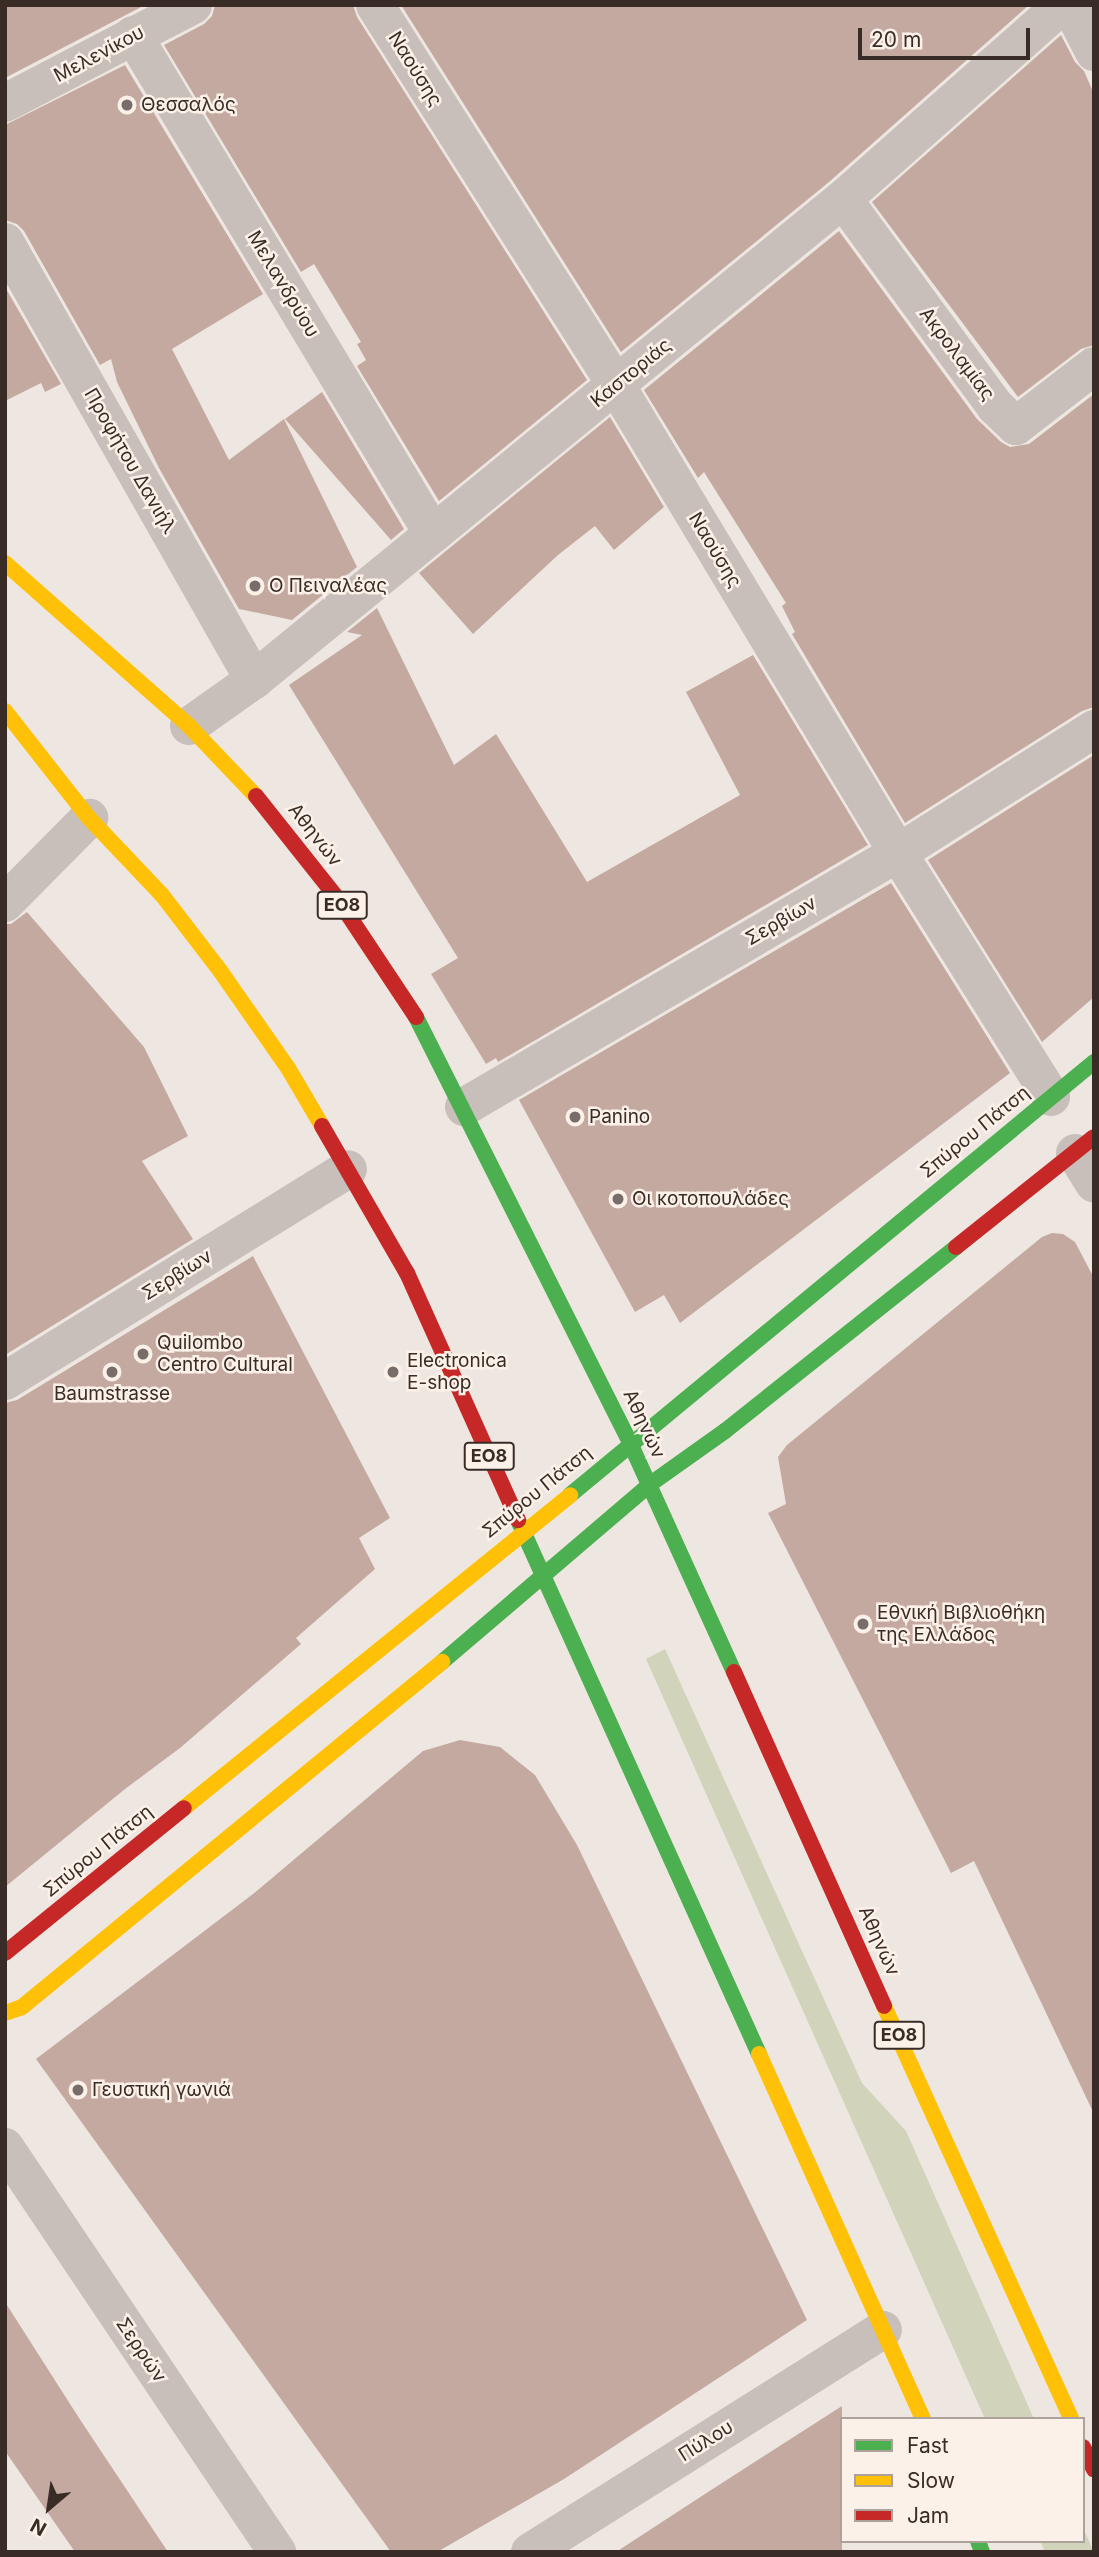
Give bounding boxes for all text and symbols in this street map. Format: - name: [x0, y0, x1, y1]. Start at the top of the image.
- scale bar: [861, 14, 1032, 58]
- street label: Μελενίκου: [50, 21, 148, 87]
- street label: Ναούσης: [383, 27, 447, 111]
- text: 20 m: [871, 27, 921, 52]
- place label: Θεσσαλός: [141, 94, 236, 116]
- marker: Θεσσαλός: [119, 97, 135, 113]
- street label: Μελανδρύου: [242, 227, 324, 341]
- street label: Ακρολαμίας: [915, 303, 999, 405]
- street label: Καστοριάς: [586, 334, 676, 412]
- street label: Προφήτου Δανιήλ: [79, 384, 181, 538]
- street label: Ναούσης: [684, 508, 746, 592]
- place label: Ο Πειναλέας: [269, 575, 387, 597]
- marker: Ο Πειναλέας: [247, 578, 263, 594]
- street label: Αθηνών: [283, 799, 347, 871]
- road number: ΕΟ8: [316, 890, 368, 920]
- street label: Σερβίων: [742, 892, 820, 950]
- street label: Σπύρου Πάτση: [916, 1081, 1034, 1183]
- place label: Panino: [589, 1106, 650, 1128]
- marker: Panino: [567, 1109, 583, 1125]
- place label: Οι κοτοπουλάδες: [632, 1188, 789, 1210]
- marker: Οι κοτοπουλάδες: [610, 1191, 626, 1207]
- street label: Σερβίων: [138, 1245, 216, 1305]
- place label: Quilombo Centro Cultural: [157, 1332, 293, 1376]
- marker: Quilombo Centro Cultural: [135, 1346, 151, 1362]
- place label: Electronica E-shop: [407, 1350, 507, 1394]
- marker: Baumstrasse: [104, 1364, 120, 1380]
- marker: Electronica E-shop: [385, 1364, 401, 1380]
- place label: Baumstrasse: [54, 1383, 170, 1405]
- street label: Αθηνών: [618, 1386, 670, 1462]
- street label: Σπύρου Πάτση: [478, 1441, 596, 1543]
- road number: ΕΟ8: [463, 1442, 515, 1470]
- place label: Εθνική Βιβλιοθήκη της Ελλάδος: [877, 1602, 1045, 1646]
- marker: Εθνική Βιβλιοθήκη της Ελλάδος: [855, 1616, 871, 1632]
- street label: Σπύρου Πάτση: [39, 1800, 157, 1902]
- street label: Αθηνών: [854, 1903, 904, 1979]
- road number: ΕΟ8: [873, 2021, 925, 2050]
- place label: Γευστική γωνιά: [92, 2079, 231, 2101]
- marker: Γευστική γωνιά: [70, 2082, 86, 2098]
- street label: Σερρών: [111, 2313, 171, 2387]
- street label: Πύλου: [675, 2415, 737, 2467]
- legend: [840, 2417, 1085, 2543]
- text: Fast: [907, 2433, 949, 2458]
- text: Slow: [907, 2468, 955, 2493]
- north arrow: [14, 2473, 84, 2543]
- text: Jam: [907, 2503, 949, 2528]
- text: N: [27, 2513, 50, 2540]

